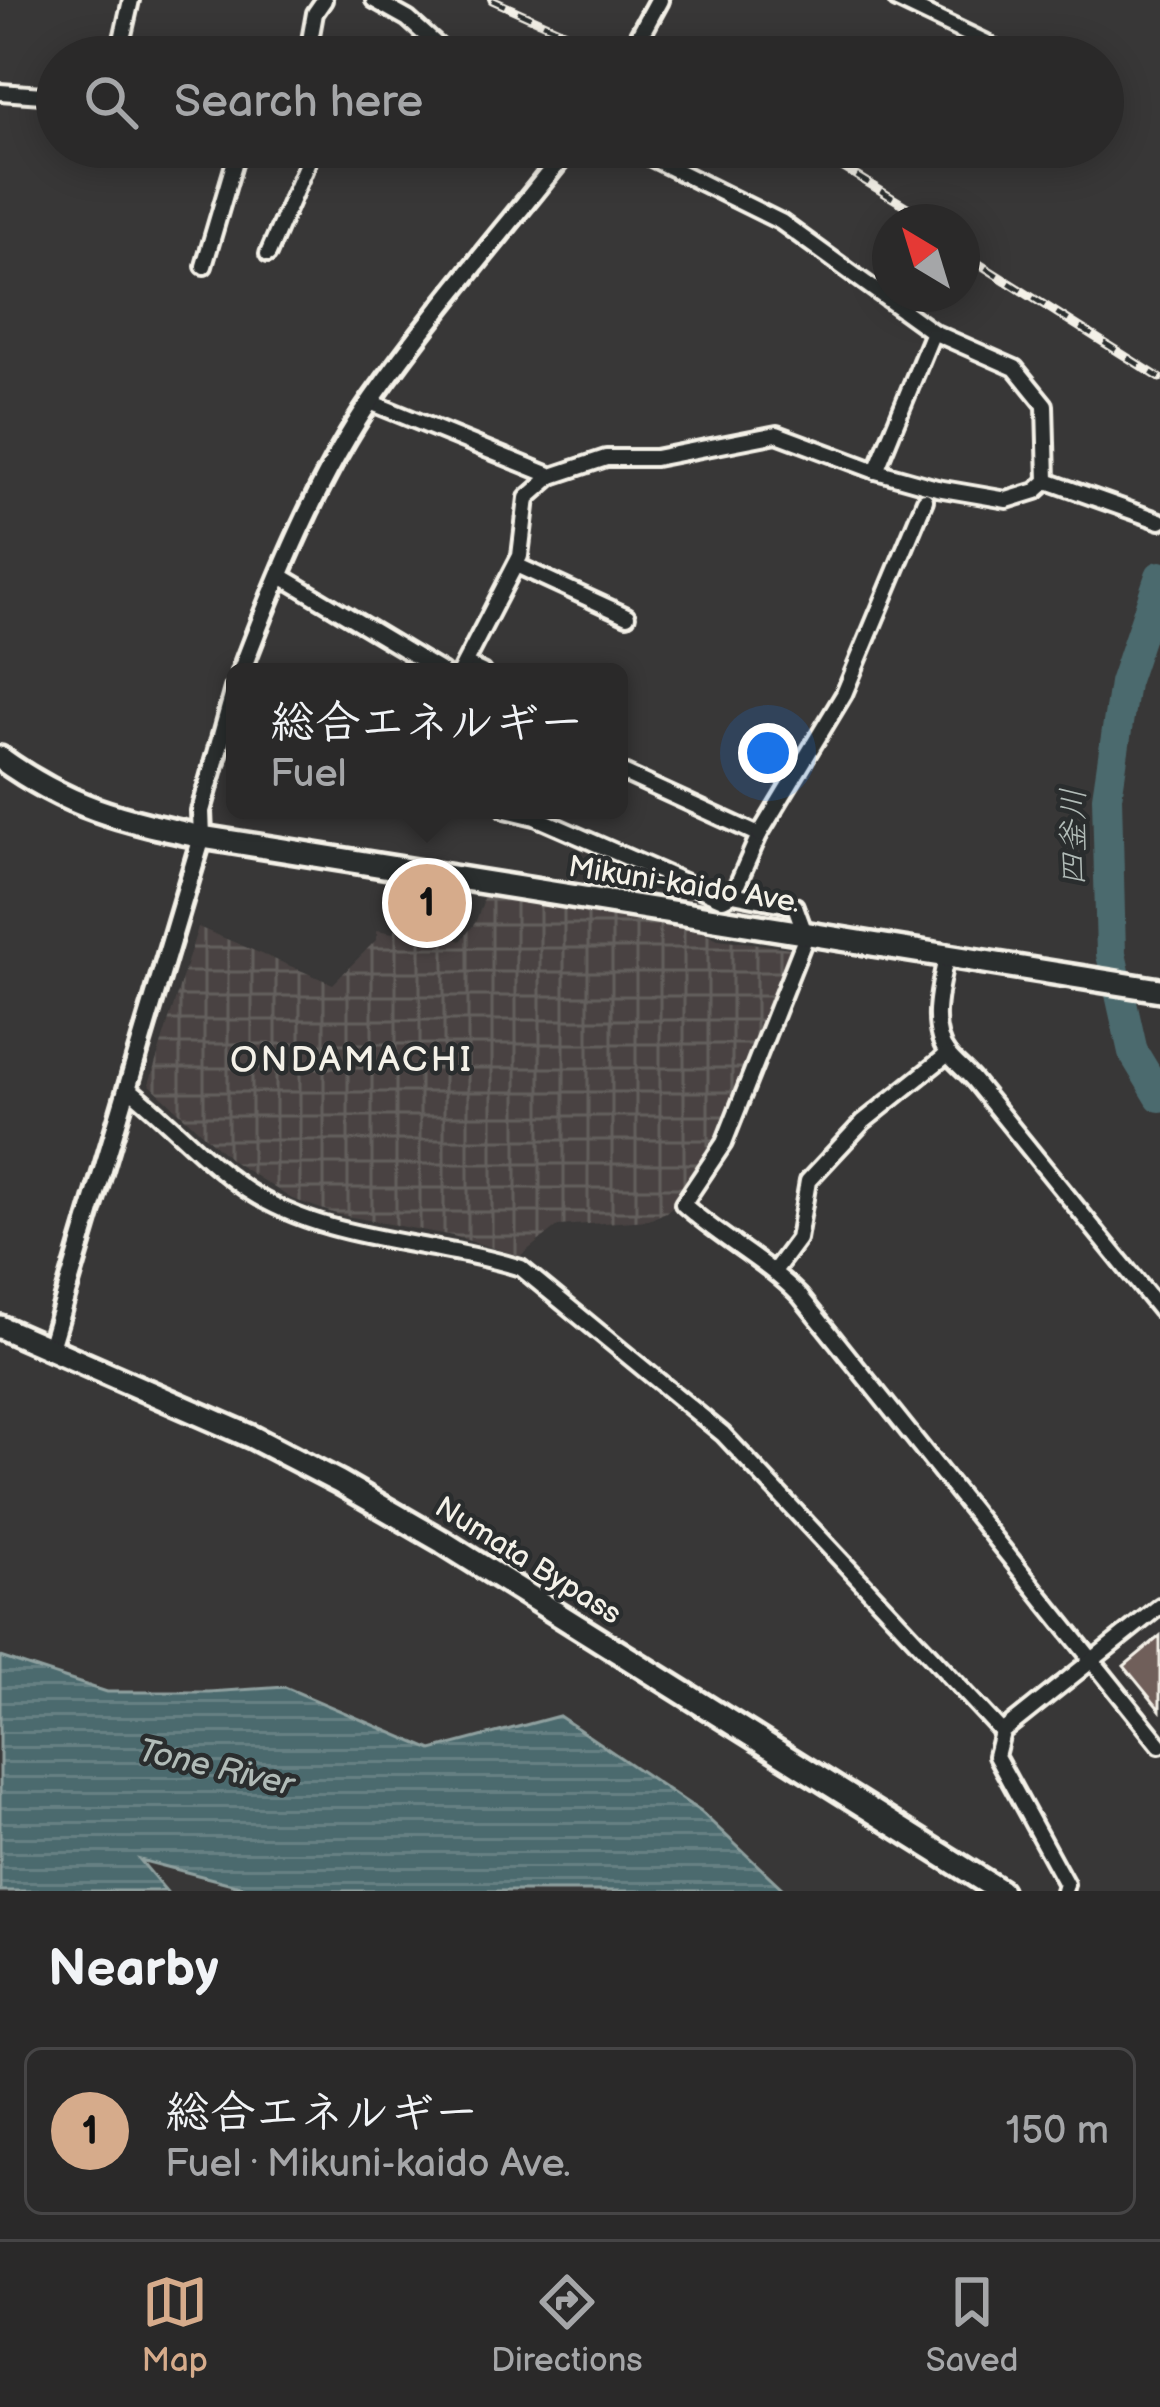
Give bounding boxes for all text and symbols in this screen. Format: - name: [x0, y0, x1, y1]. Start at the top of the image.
- search box: [36, 36, 1124, 168]
- icon: search: [78, 69, 144, 135]
- text: Search here: [174, 75, 423, 130]
- north arrow: [872, 204, 980, 312]
- popup: [226, 663, 628, 819]
- text: 総合エネルギー: [270, 696, 584, 751]
- your location: [738, 723, 798, 783]
- text: Fuel: [270, 751, 346, 798]
- water label: 四釜川: [1054, 788, 1094, 887]
- street label: Mikuni-kaido Ave.: [566, 849, 802, 921]
- pin: 1: [388, 858, 466, 948]
- district label: ONDAMACHI: [230, 1039, 474, 1082]
- street label: Numata Bypass: [428, 1489, 628, 1633]
- water label: Tone River: [135, 1731, 299, 1806]
- text: Nearby: [48, 1939, 219, 2000]
- text: 総合エネルギー: [165, 2086, 479, 2141]
- text: 1: [82, 2108, 98, 2155]
- text: 150 m: [1006, 2108, 1109, 2155]
- text: Fuel · Mikuni-kaido Ave.: [165, 2141, 571, 2188]
- tab: Map: [142, 2269, 208, 2381]
- tab: Directions: [491, 2269, 643, 2381]
- tab: Saved: [926, 2269, 1018, 2381]

